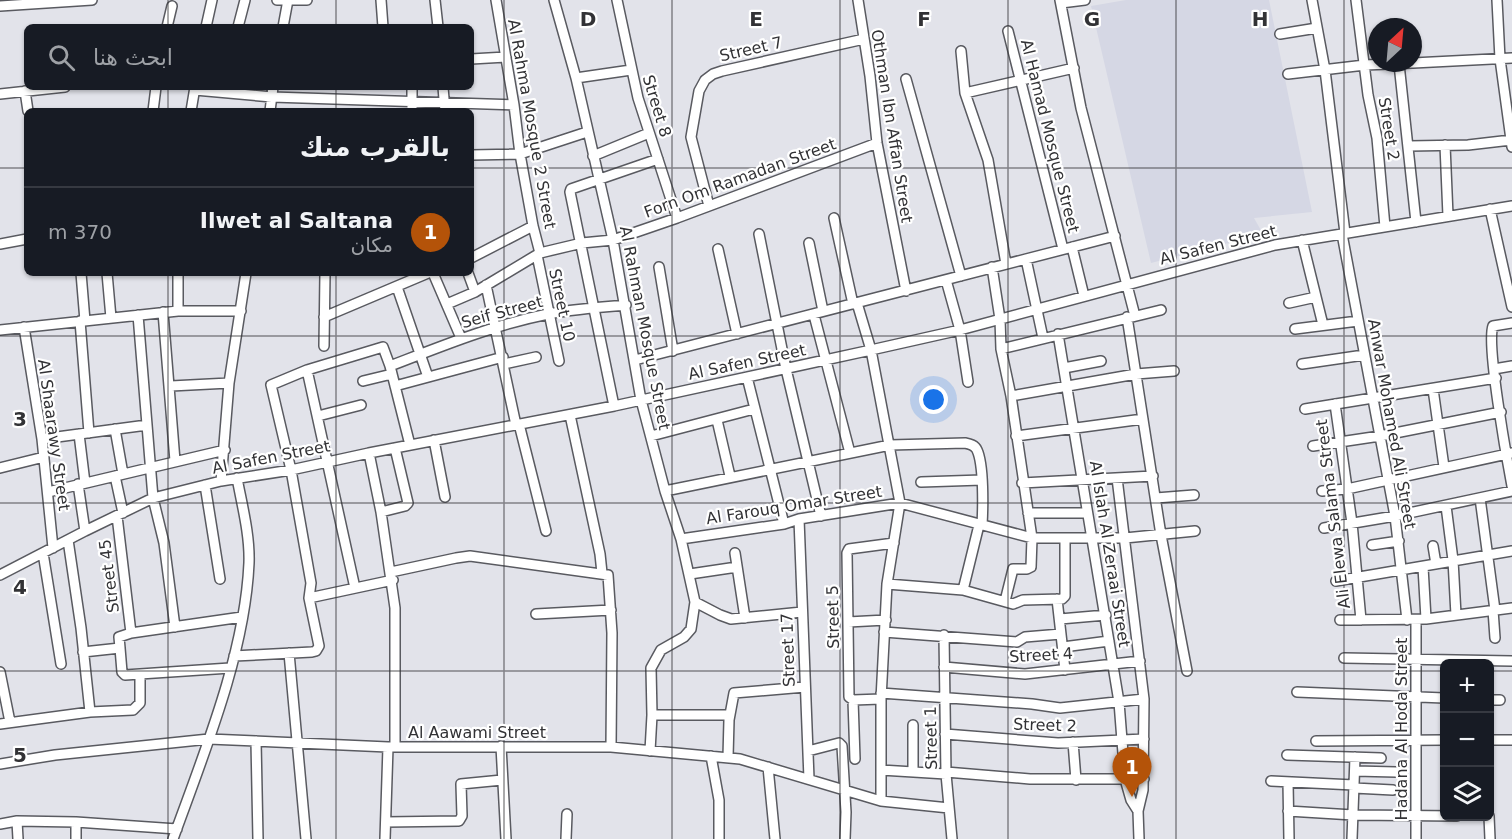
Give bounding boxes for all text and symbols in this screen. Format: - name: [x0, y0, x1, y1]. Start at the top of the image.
- text: D: [580, 7, 596, 31]
- text: E: [749, 7, 763, 31]
- text: F: [917, 7, 931, 31]
- text: G: [1084, 7, 1100, 31]
- text: H: [1252, 7, 1268, 31]
- street label: Al Rahma Mosque 2 Street: [504, 18, 560, 230]
- north arrow: [1368, 18, 1422, 72]
- search box: [24, 24, 474, 90]
- street label: Othman Ibn Affan Street: [867, 28, 917, 224]
- street label: Street 7: [718, 33, 784, 65]
- street label: Al Hamad Mosque Street: [1017, 37, 1083, 235]
- icon: search: [45, 41, 78, 74]
- text: ابحث هنا: [93, 45, 173, 70]
- street label: Street 8: [639, 73, 675, 139]
- street label: Street 2: [1375, 96, 1403, 162]
- text: بالقرب منك: [300, 132, 450, 162]
- street label: Forn Om Ramadan Street: [641, 134, 839, 222]
- text: Ilwet al Saltana: [200, 208, 393, 233]
- text: 370 m: [48, 220, 112, 244]
- text: 1: [424, 220, 437, 244]
- street label: Al Safen Street: [1158, 221, 1278, 269]
- street label: Al Rahman Mosque Street: [616, 224, 674, 432]
- text: مكان: [350, 233, 393, 257]
- street label: Street 10: [545, 267, 579, 343]
- street label: Seif Street: [459, 292, 545, 332]
- street label: Anwar Mohamed Ali Street: [1364, 317, 1420, 531]
- street label: Al Safen Street: [686, 340, 808, 384]
- street label: Al Shaarawy Street: [34, 358, 74, 512]
- your location: [919, 385, 948, 414]
- text: 3: [13, 407, 27, 431]
- street label: Ali Elewa Salama Street: [1312, 418, 1354, 610]
- street label: Al Safen Street: [210, 436, 332, 478]
- street label: Al Islah Al Zeraai Street: [1086, 459, 1134, 649]
- street label: Al Farouq Omar Street: [705, 482, 883, 528]
- street label: Street 45: [95, 538, 123, 614]
- text: 4: [13, 575, 27, 599]
- street label: Street 5: [823, 585, 843, 649]
- street label: Street 17: [777, 613, 799, 687]
- street label: Hadana Al Hoda Street: [1392, 638, 1411, 820]
- street label: Street 4: [1009, 644, 1073, 666]
- map controls: [1440, 659, 1494, 821]
- button: +: [1440, 659, 1494, 713]
- street label: Street 1: [921, 706, 941, 770]
- button: −: [1440, 713, 1494, 767]
- street label: Street 2: [1013, 714, 1077, 736]
- street label: Al Aawami Street: [408, 723, 546, 742]
- text: 5: [13, 743, 27, 767]
- pin: 1: [1112, 748, 1152, 797]
- button: layers: [1440, 767, 1494, 821]

